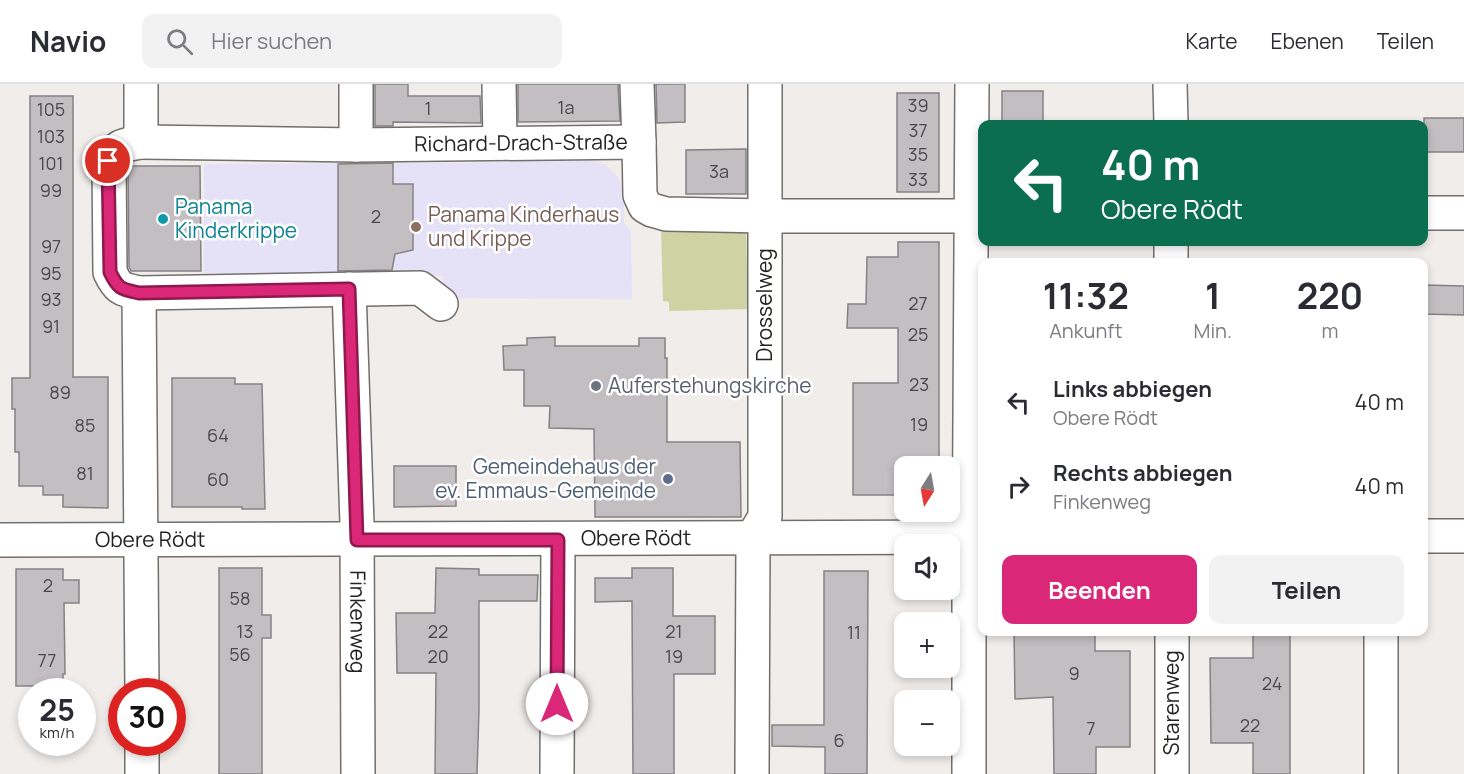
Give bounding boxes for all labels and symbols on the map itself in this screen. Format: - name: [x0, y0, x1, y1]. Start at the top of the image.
- house number: 39: [907, 93, 929, 117]
- house number: 1a: [557, 95, 575, 119]
- house number: 1: [424, 96, 432, 120]
- house number: 105: [37, 97, 65, 121]
- house number: 37: [909, 118, 928, 142]
- house number: 103: [37, 124, 65, 148]
- street label: Richard-Drach-Straße: [414, 127, 628, 157]
- pin: [82, 135, 133, 186]
- house number: 35: [908, 142, 928, 166]
- house number: 101: [38, 151, 64, 175]
- house number: 3a: [709, 159, 729, 183]
- house number: 33: [908, 167, 928, 191]
- house number: 99: [40, 178, 62, 202]
- place label: Panama Kinderkrippe: [175, 192, 297, 244]
- place label: Panama Kinderhaus und Krippe: [428, 200, 619, 252]
- house number: 2: [371, 204, 381, 228]
- marker: Panama Kinderkrippe: [156, 212, 170, 226]
- marker: Panama Kinderhaus und Krippe: [409, 220, 423, 234]
- house number: 97: [41, 234, 61, 258]
- street label: Drosselweg: [750, 248, 778, 362]
- house number: 95: [40, 261, 62, 285]
- house number: 93: [40, 287, 62, 311]
- house number: 27: [908, 291, 928, 315]
- house number: 91: [42, 314, 60, 338]
- house number: 25: [908, 322, 928, 346]
- place label: Auferstehungskirche: [608, 371, 811, 399]
- house number: 23: [909, 372, 929, 396]
- marker: Auferstehungskirche: [589, 379, 603, 393]
- house number: 89: [49, 380, 71, 404]
- house number: 19: [910, 412, 928, 436]
- house number: 85: [75, 413, 95, 437]
- house number: 64: [207, 423, 229, 447]
- place label: Gemeindehaus der ev. Emmaus-Gemeinde: [435, 452, 656, 504]
- north arrow: [894, 456, 960, 522]
- house number: 81: [76, 461, 94, 485]
- house number: 60: [207, 467, 229, 491]
- marker: Gemeindehaus der ev. Emmaus-Gemeinde: [661, 472, 675, 486]
- street label: Obere Rödt: [581, 523, 691, 552]
- street label: Obere Rödt: [95, 525, 205, 553]
- street label: Finkenweg: [344, 570, 373, 673]
- house number: 2: [43, 573, 53, 597]
- house number: 58: [230, 586, 250, 610]
- house number: 13: [237, 619, 253, 643]
- house number: 22: [428, 619, 448, 643]
- house number: 21: [665, 619, 683, 643]
- house number: 11: [847, 620, 861, 644]
- house number: 56: [229, 642, 251, 666]
- house number: 20: [427, 644, 449, 668]
- house number: 19: [665, 644, 683, 668]
- house number: 77: [38, 648, 56, 672]
- street label: Starenweg: [1157, 650, 1185, 756]
- house number: 9: [1068, 661, 1080, 685]
- house number: 24: [1262, 671, 1282, 695]
- position arrow: [525, 672, 589, 736]
- speed limit sign: 30: [108, 678, 186, 756]
- house number: 22: [1240, 713, 1260, 737]
- house number: 7: [1086, 716, 1096, 740]
- house number: 6: [833, 728, 845, 752]

